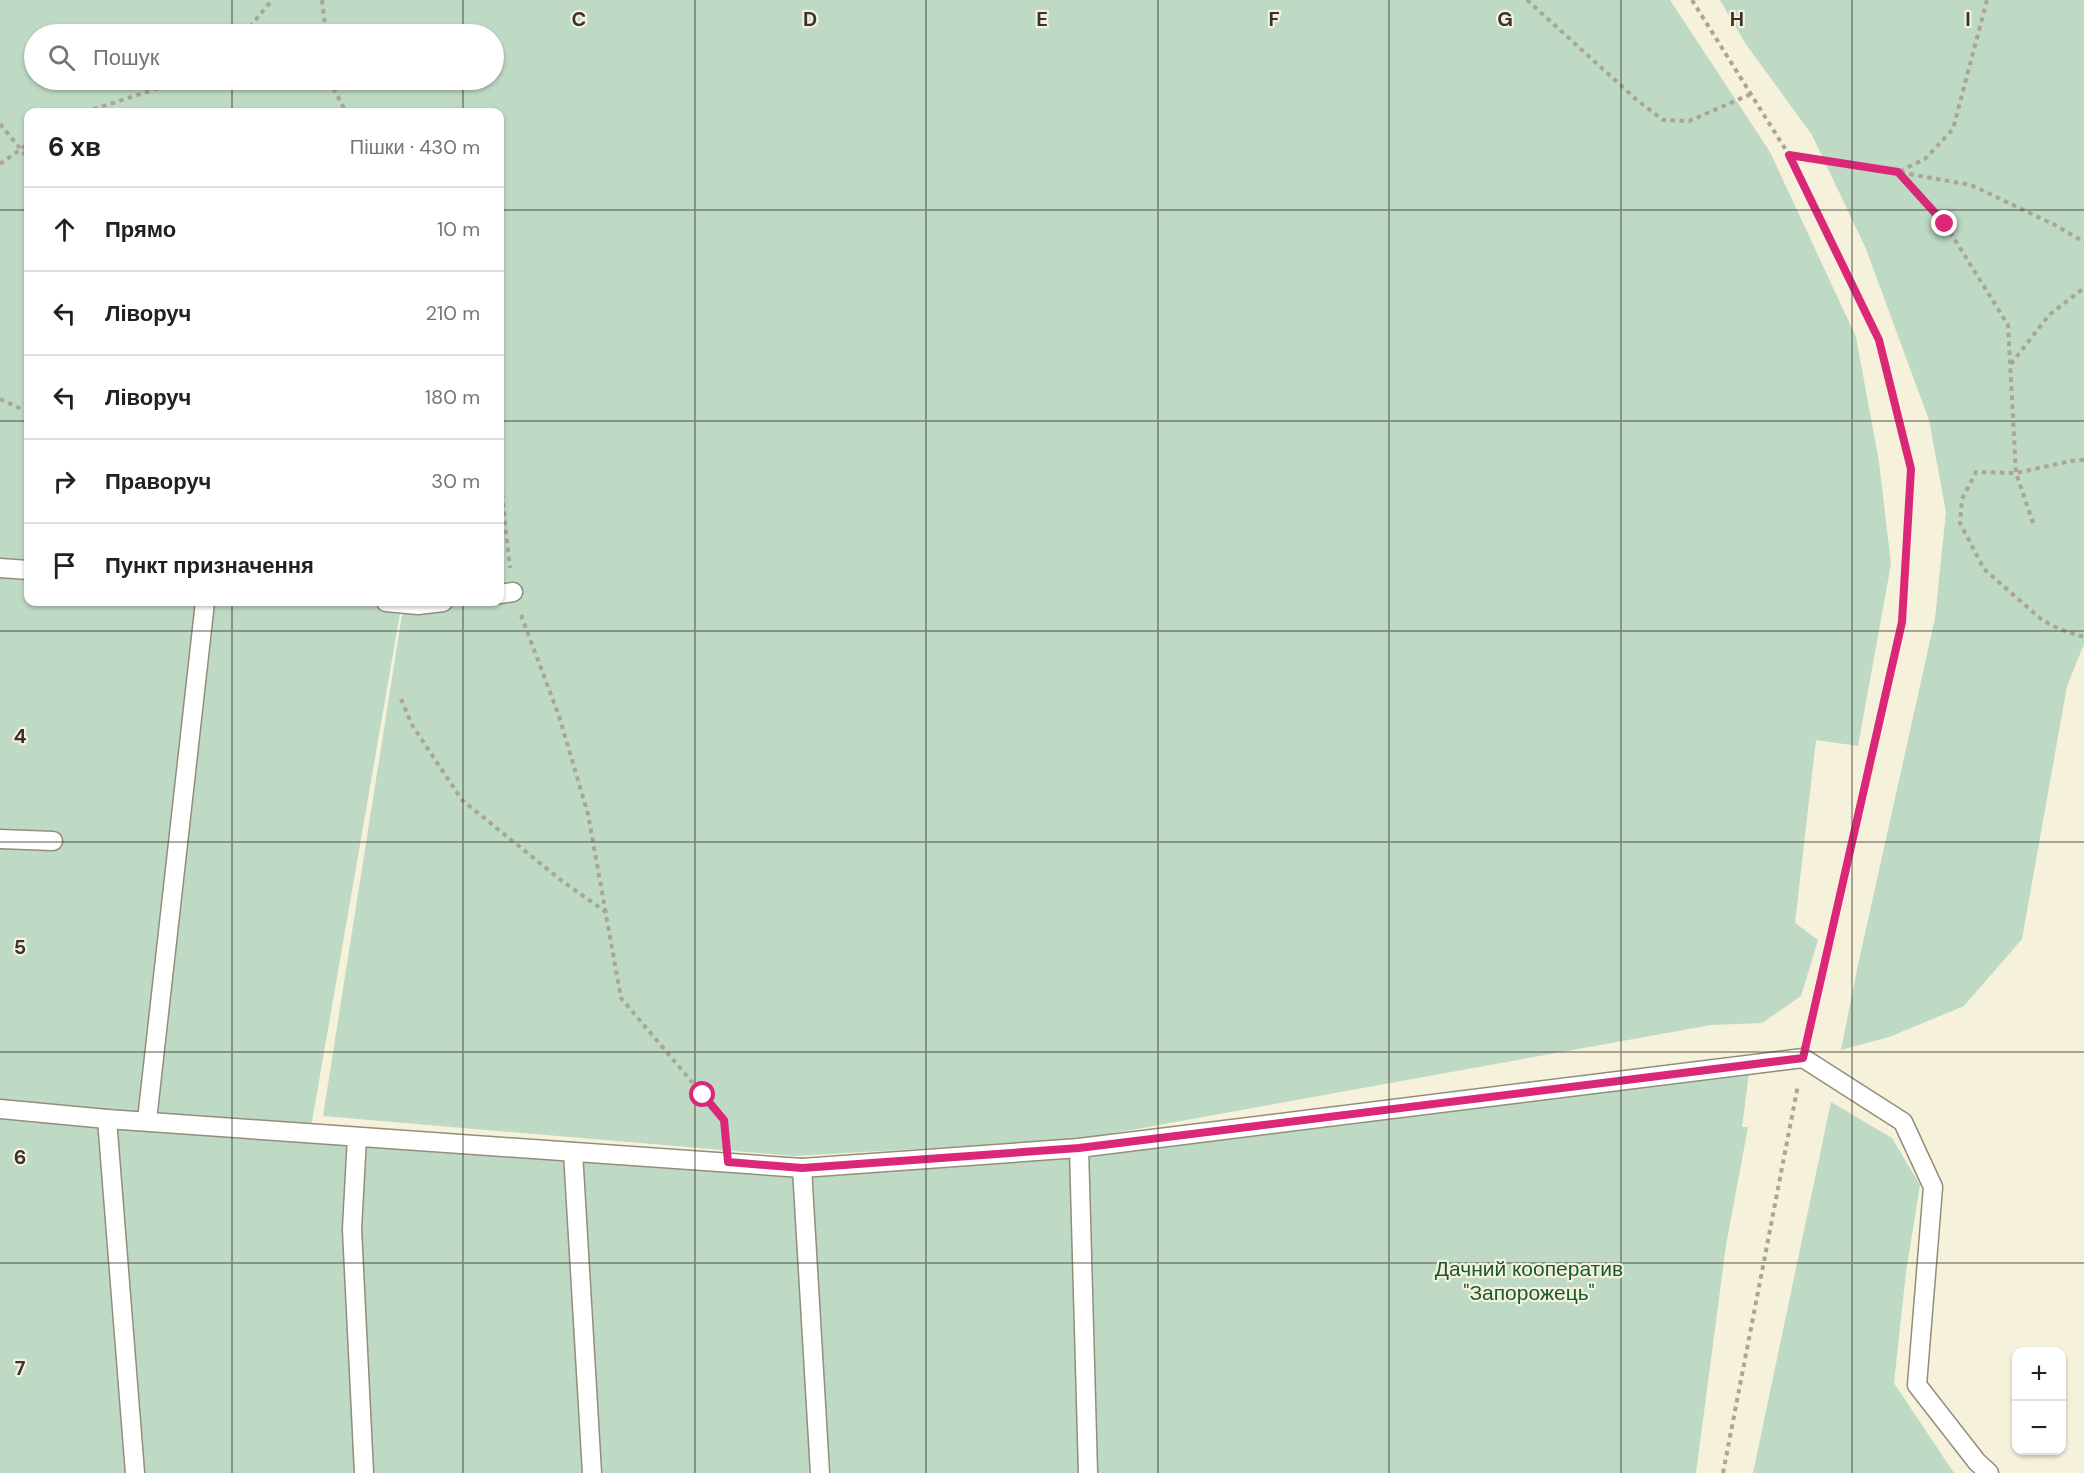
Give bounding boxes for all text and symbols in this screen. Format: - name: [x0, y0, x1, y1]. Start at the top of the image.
- text: C: [572, 6, 586, 32]
- text: D: [803, 6, 817, 32]
- text: E: [1036, 6, 1048, 32]
- text: F: [1268, 6, 1280, 32]
- text: G: [1497, 6, 1513, 32]
- text: H: [1730, 6, 1744, 32]
- text: I: [1965, 6, 1971, 32]
- search box: [24, 24, 504, 90]
- icon: search: [45, 41, 78, 74]
- text: Пошук: [93, 43, 159, 72]
- text: 6 хв: [48, 130, 101, 164]
- text: Пішки · 430 m: [350, 134, 480, 160]
- route end: [1931, 210, 1957, 236]
- icon: ahead: [48, 213, 81, 246]
- text: Прямо: [105, 215, 176, 244]
- text: 10 m: [437, 216, 480, 242]
- icon: left: [48, 297, 81, 330]
- text: Ліворуч: [105, 299, 191, 328]
- text: 210 m: [425, 300, 480, 326]
- icon: left: [48, 381, 81, 414]
- text: Ліворуч: [105, 383, 191, 412]
- text: 180 m: [425, 384, 480, 410]
- icon: right: [48, 465, 81, 498]
- text: Праворуч: [105, 467, 211, 496]
- text: 30 m: [431, 468, 480, 494]
- icon: arrive: [48, 549, 81, 582]
- text: Пункт призначення: [105, 551, 314, 580]
- text: 4: [14, 723, 27, 749]
- text: 5: [14, 934, 26, 960]
- route start: [689, 1081, 715, 1107]
- text: 6: [14, 1144, 26, 1170]
- park label: Дачний кооператив "Запорожець": [1435, 1255, 1623, 1307]
- map controls: [2012, 1347, 2066, 1455]
- button: +: [2012, 1347, 2066, 1401]
- text: 7: [15, 1355, 26, 1381]
- button: −: [2012, 1401, 2066, 1455]

